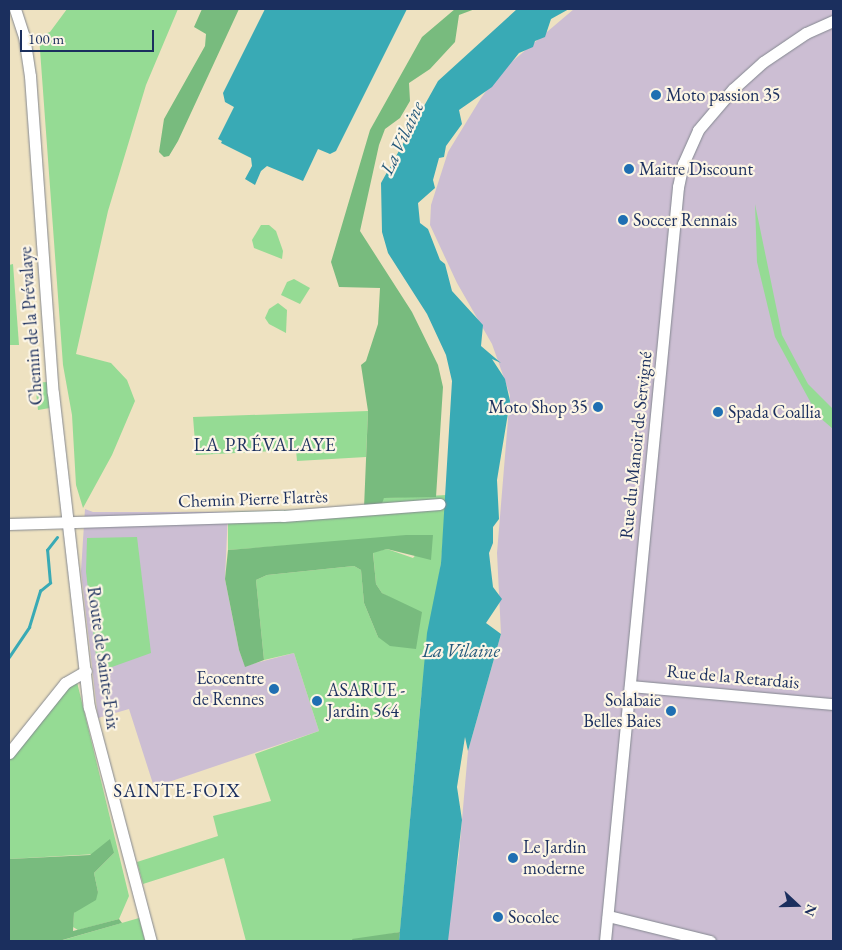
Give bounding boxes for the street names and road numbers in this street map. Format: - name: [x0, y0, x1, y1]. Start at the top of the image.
- street label: Chemin de la Prévalaye: [15, 246, 47, 406]
- street label: Rue du Manoir de Servigné: [615, 350, 657, 540]
- street label: Chemin Pierre Flatrès: [178, 486, 328, 512]
- street label: Route de Sainte-Foix: [82, 585, 124, 731]
- street label: Rue de la Retardais: [666, 660, 800, 694]

